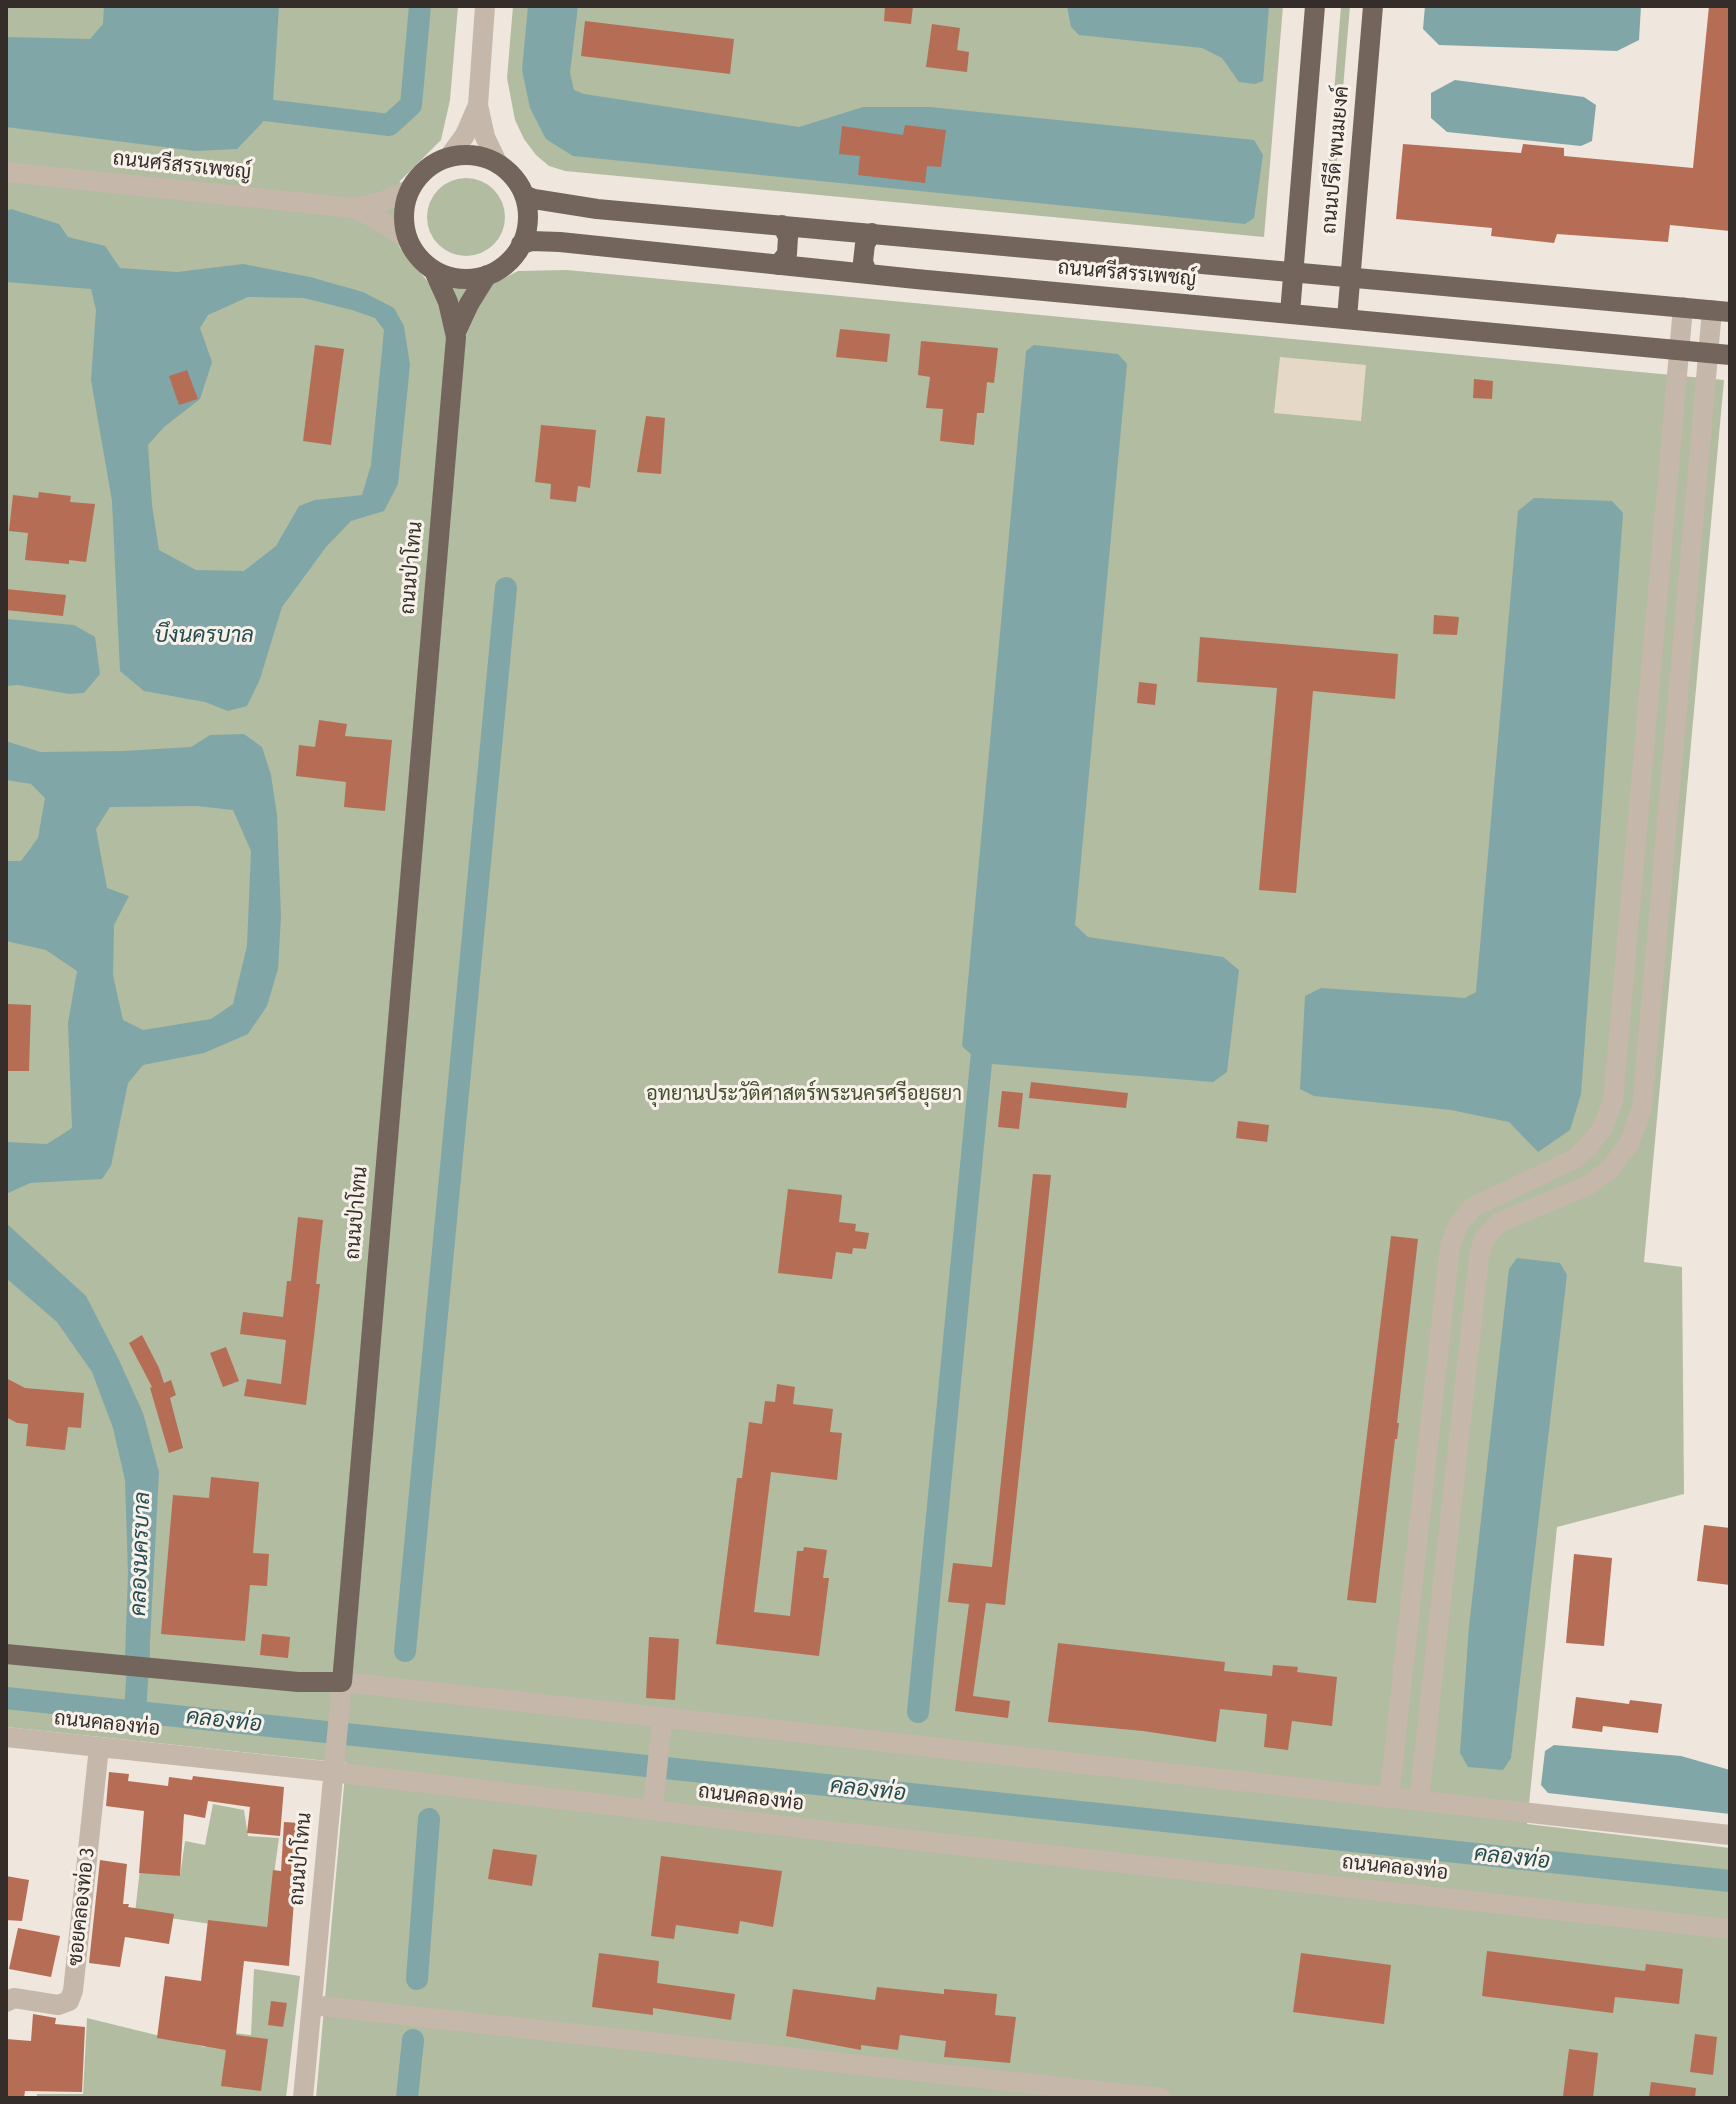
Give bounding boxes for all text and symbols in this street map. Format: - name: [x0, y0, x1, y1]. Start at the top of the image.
- street label: ถนนปรีดี พนมยงค์: [1318, 85, 1354, 235]
- street label: ถนนศรีสรรเพชญ์: [112, 147, 252, 185]
- street label: ถนนศรีสรรเพชญ์: [1057, 256, 1197, 292]
- street label: ถนนป่าโทน: [396, 520, 428, 616]
- water label: บึงนครบาล: [154, 623, 254, 649]
- park label: อุทยานประวัติศาสตร์พระนครศรีอยุธยา: [646, 1082, 962, 1106]
- street label: ถนนป่าโทน: [341, 1165, 373, 1261]
- water label: คลองนครบาล: [126, 1491, 156, 1617]
- water label: คลองท่อ: [185, 1704, 263, 1738]
- street label: ถนนคลองท่อ: [53, 1707, 161, 1741]
- water label: คลองท่อ: [829, 1773, 907, 1807]
- street label: ถนนคลองท่อ: [697, 1780, 805, 1816]
- street label: ถนนป่าโทน: [285, 1811, 317, 1907]
- water label: คลองท่อ: [1473, 1841, 1551, 1875]
- street label: ซอยคลองท่อ 3: [64, 1847, 100, 1967]
- street label: ถนนคลองท่อ: [1341, 1851, 1449, 1885]

